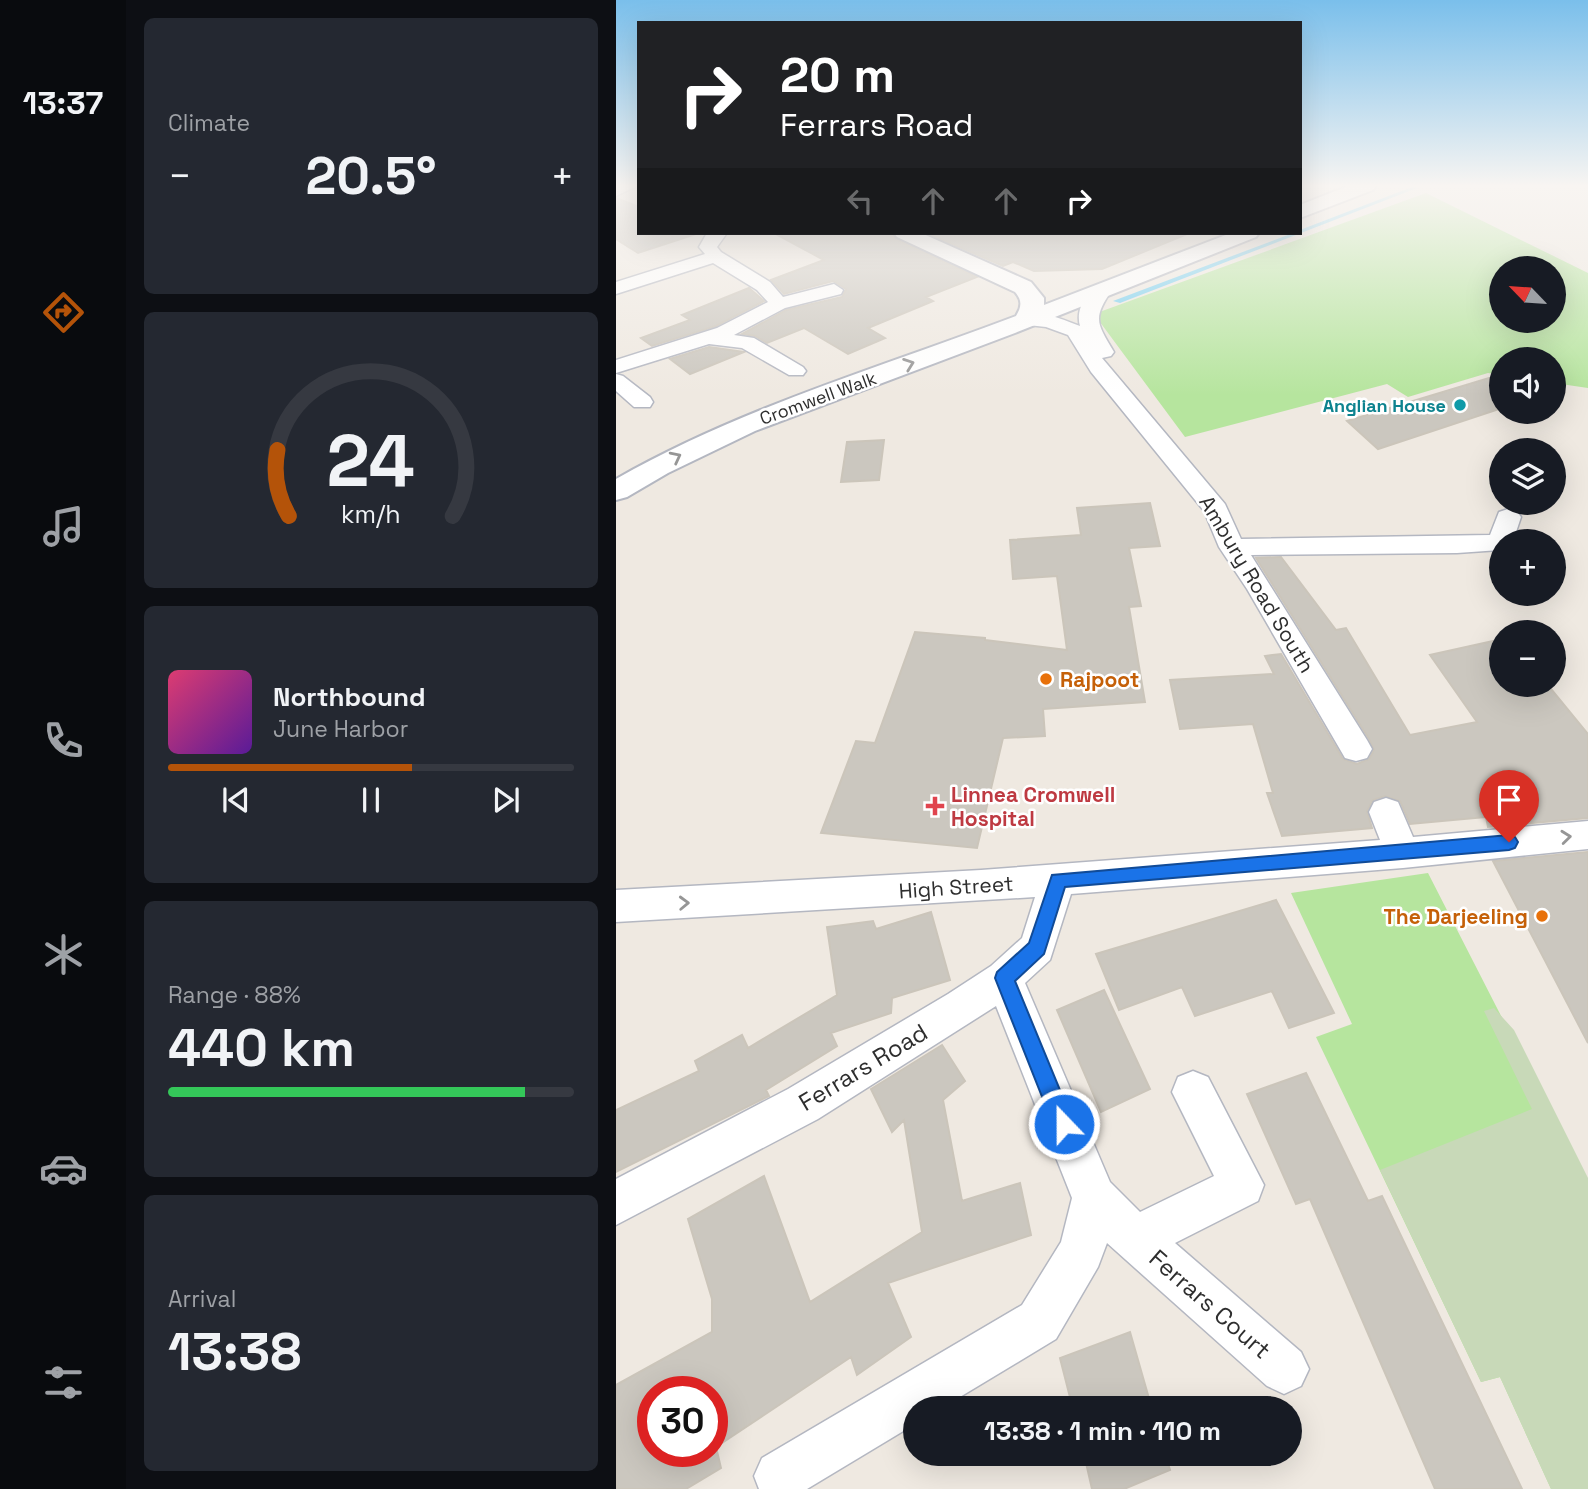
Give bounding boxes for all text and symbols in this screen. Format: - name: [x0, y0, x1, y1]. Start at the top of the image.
- text: 20 m: [780, 44, 895, 106]
- icon: right: [665, 49, 756, 140]
- text: 13:37: [23, 83, 103, 123]
- text: Ferrars Road: [780, 105, 973, 145]
- text: Climate: [168, 108, 250, 138]
- text: 20.5°: [305, 143, 437, 209]
- text: −: [168, 152, 192, 200]
- text: +: [550, 152, 574, 200]
- icon: left: [841, 182, 879, 220]
- icon: ahead: [914, 182, 952, 220]
- icon: ahead: [987, 182, 1025, 220]
- icon: right: [1060, 182, 1098, 220]
- north arrow: [1489, 256, 1566, 332]
- map controls: [1489, 256, 1566, 697]
- icon: directions: [39, 288, 88, 337]
- button: sound: [1489, 347, 1566, 424]
- one-way arrow: [903, 358, 915, 372]
- street label: Cromwell Walk: [756, 366, 880, 430]
- place label: Anglian House: [1323, 394, 1446, 417]
- marker: Anglian House: [1452, 397, 1468, 413]
- text: 24: [327, 415, 415, 508]
- button: layers: [1489, 438, 1566, 515]
- one-way arrow: [668, 452, 681, 466]
- street label: Ambury Road South: [1193, 490, 1321, 678]
- text: km/h: [341, 498, 401, 530]
- icon: music: [39, 502, 88, 551]
- button: +: [1489, 529, 1566, 606]
- button: −: [1489, 620, 1566, 697]
- place label: Rajpoot: [1060, 666, 1139, 693]
- marker: Rajpoot: [1038, 671, 1054, 687]
- text: Northbound: [273, 680, 426, 714]
- text: June Harbor: [273, 714, 408, 744]
- icon: phone: [39, 716, 88, 765]
- pin: [1479, 770, 1539, 842]
- icon: previous: [217, 781, 255, 819]
- icon: pause: [352, 781, 390, 819]
- icon: next: [487, 781, 525, 819]
- place label: Linnea Cromwell Hospital: [951, 781, 1115, 832]
- icon: arrive: [1490, 781, 1528, 819]
- marker: Linnea Cromwell Hospital: [925, 796, 945, 816]
- one-way arrow: [1560, 830, 1571, 845]
- street label: High Street: [898, 870, 1014, 904]
- one-way arrow: [679, 895, 690, 910]
- place label: The Darjeeling: [1383, 903, 1528, 930]
- marker: The Darjeeling: [1534, 908, 1550, 924]
- icon: climate: [39, 930, 88, 979]
- text: Range · 88%: [168, 980, 301, 1010]
- text: 440 km: [168, 1015, 355, 1081]
- street label: Ferrars Road: [793, 1016, 933, 1118]
- position arrow: [1027, 1087, 1101, 1161]
- icon: car: [39, 1144, 88, 1193]
- street label: Ferrars Court: [1143, 1243, 1277, 1365]
- text: Arrival: [168, 1284, 236, 1314]
- text: 13:38: [168, 1319, 301, 1385]
- icon: filters: [39, 1358, 88, 1407]
- speed limit sign: 30: [637, 1376, 728, 1467]
- text: 13:38 · 1 min · 110 m: [984, 1414, 1221, 1448]

